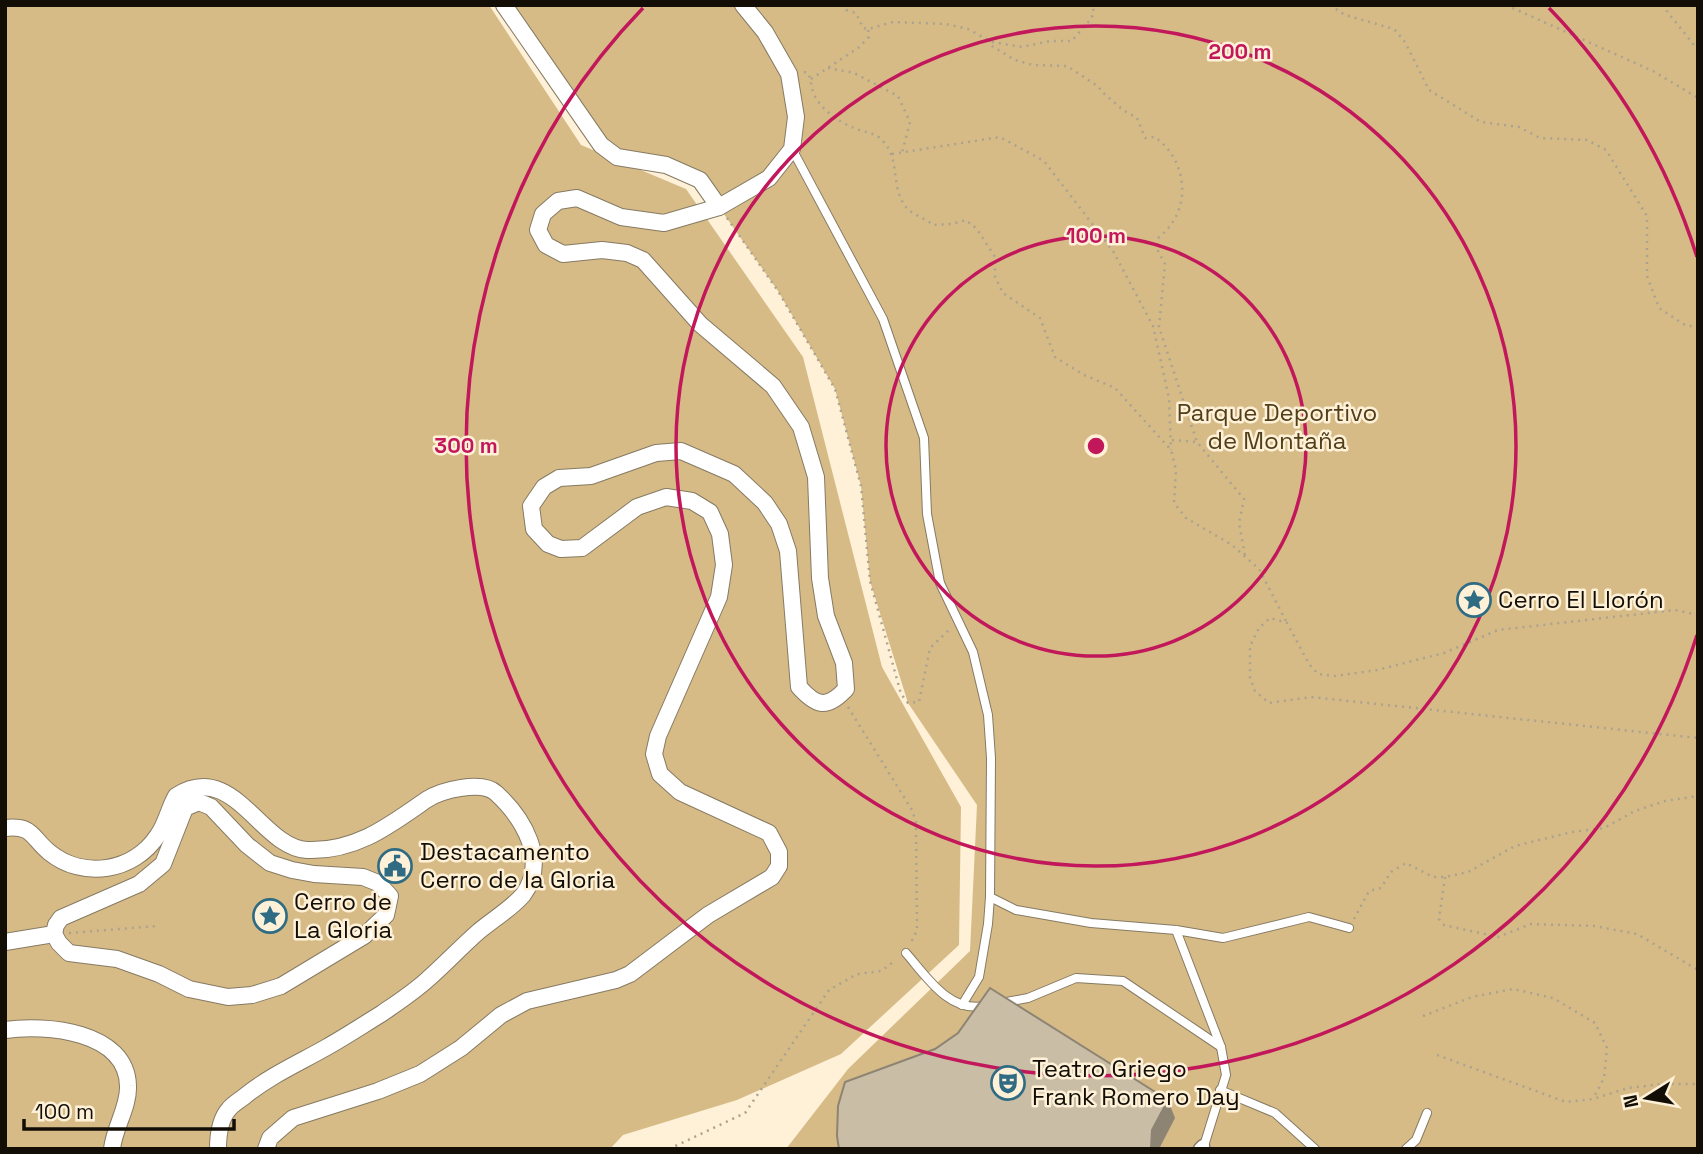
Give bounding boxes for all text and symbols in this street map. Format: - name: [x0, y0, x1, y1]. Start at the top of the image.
- text: 200 m: [1209, 38, 1271, 65]
- text: 100 m: [1066, 222, 1126, 249]
- park label: Parque Deportivo de Montaña: [1177, 397, 1377, 456]
- text: 300 m: [434, 432, 498, 459]
- centre of rings: [1084, 434, 1108, 458]
- place icon: Cerro El Llorón: [1455, 581, 1493, 619]
- place label: Cerro El Llorón: [1498, 584, 1664, 615]
- place label: Destacamento Cerro de la Gloria: [420, 836, 615, 895]
- public building icon: Destacamento Cerro de la Gloria: [376, 847, 414, 885]
- place label: Cerro de La Gloria: [294, 886, 393, 945]
- place icon: Cerro de La Gloria: [251, 897, 289, 935]
- place label: Teatro Griego Frank Romero Day: [1032, 1053, 1240, 1112]
- north arrow: [1612, 1063, 1682, 1133]
- theatre icon: Teatro Griego Frank Romero Day: [989, 1064, 1027, 1102]
- scale bar: [24, 1088, 234, 1132]
- text: N: [1617, 1093, 1644, 1110]
- text: 100 m: [35, 1098, 94, 1125]

